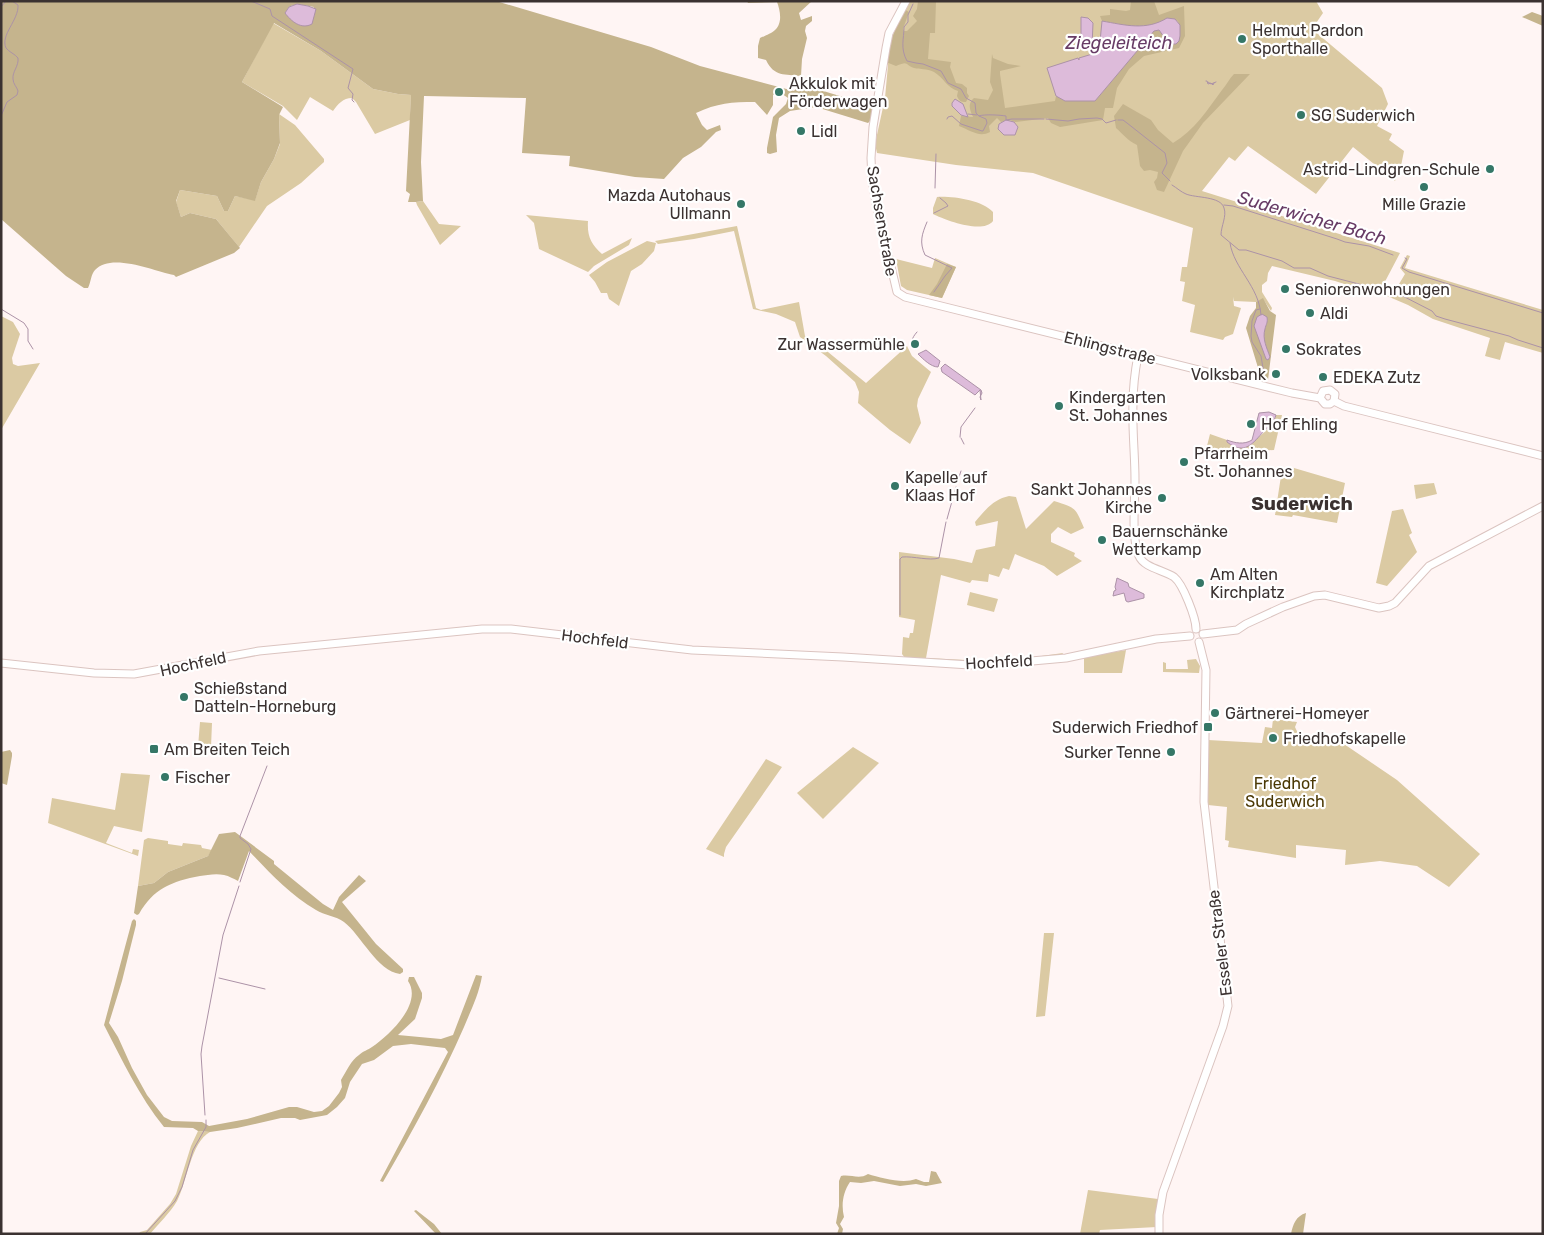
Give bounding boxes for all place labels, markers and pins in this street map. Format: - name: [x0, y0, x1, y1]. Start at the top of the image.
- place label: Helmut Pardon Sporthalle: [1252, 21, 1364, 58]
- marker: Helmut Pardon Sporthalle: [1236, 33, 1248, 45]
- place label: Akkulok mit Förderwagen: [789, 74, 887, 111]
- marker: Akkulok mit Förderwagen: [773, 86, 785, 98]
- place label: SG Suderwich: [1311, 106, 1415, 125]
- marker: SG Suderwich: [1295, 109, 1307, 121]
- place label: Lidl: [811, 122, 837, 141]
- marker: Lidl: [795, 125, 807, 137]
- place label: Astrid-Lindgren-Schule: [1303, 160, 1480, 179]
- marker: Astrid-Lindgren-Schule: [1484, 163, 1496, 175]
- marker: Mille Grazie: [1418, 181, 1430, 193]
- place label: Mazda Autohaus Ullmann: [608, 186, 731, 223]
- place label: Mille Grazie: [1382, 195, 1466, 214]
- marker: Mazda Autohaus Ullmann: [735, 198, 747, 210]
- place label: Seniorenwohnungen: [1295, 280, 1450, 299]
- marker: Seniorenwohnungen: [1279, 283, 1291, 295]
- place label: Aldi: [1320, 304, 1348, 323]
- marker: Aldi: [1304, 307, 1316, 319]
- place label: Zur Wassermühle: [778, 335, 905, 354]
- marker: Zur Wassermühle: [909, 338, 921, 350]
- place label: Sokrates: [1296, 340, 1361, 359]
- marker: Sokrates: [1280, 343, 1292, 355]
- place label: Volksbank: [1191, 365, 1267, 384]
- marker: Volksbank: [1270, 368, 1282, 380]
- place label: EDEKA Zutz: [1333, 368, 1421, 387]
- marker: EDEKA Zutz: [1317, 371, 1329, 383]
- place label: Kindergarten St. Johannes: [1069, 388, 1168, 425]
- marker: Kindergarten St. Johannes: [1053, 400, 1065, 412]
- place label: Hof Ehling: [1261, 415, 1338, 434]
- marker: Hof Ehling: [1245, 418, 1257, 430]
- place label: Pfarrheim St. Johannes: [1194, 444, 1293, 481]
- marker: Pfarrheim St. Johannes: [1178, 456, 1190, 468]
- place label: Kapelle auf Klaas Hof: [905, 468, 988, 505]
- marker: Kapelle auf Klaas Hof: [889, 480, 901, 492]
- place label: Sankt Johannes Kirche: [1031, 480, 1152, 517]
- marker: Sankt Johannes Kirche: [1156, 492, 1168, 504]
- place label: Bauernschänke Wetterkamp: [1112, 522, 1228, 559]
- marker: Bauernschänke Wetterkamp: [1096, 534, 1108, 546]
- place label: Am Alten Kirchplatz: [1210, 565, 1285, 602]
- marker: Am Alten Kirchplatz: [1194, 577, 1206, 589]
- place label: Schießstand Datteln-Horneburg: [194, 679, 336, 716]
- marker: Schießstand Datteln-Horneburg: [178, 691, 190, 703]
- place label: Gärtnerei-Homeyer: [1225, 704, 1369, 723]
- marker: Gärtnerei-Homeyer: [1209, 707, 1221, 719]
- place label: Suderwich Friedhof: [1052, 718, 1199, 737]
- marker: Suderwich Friedhof: [1202, 721, 1214, 733]
- place label: Friedhofskapelle: [1283, 729, 1406, 748]
- marker: Friedhofskapelle: [1267, 732, 1279, 744]
- place label: Am Breiten Teich: [164, 740, 290, 759]
- marker: Am Breiten Teich: [148, 743, 160, 755]
- place label: Surker Tenne: [1064, 743, 1161, 762]
- marker: Surker Tenne: [1165, 746, 1177, 758]
- place label: Fischer: [175, 768, 230, 787]
- marker: Fischer: [159, 771, 171, 783]

